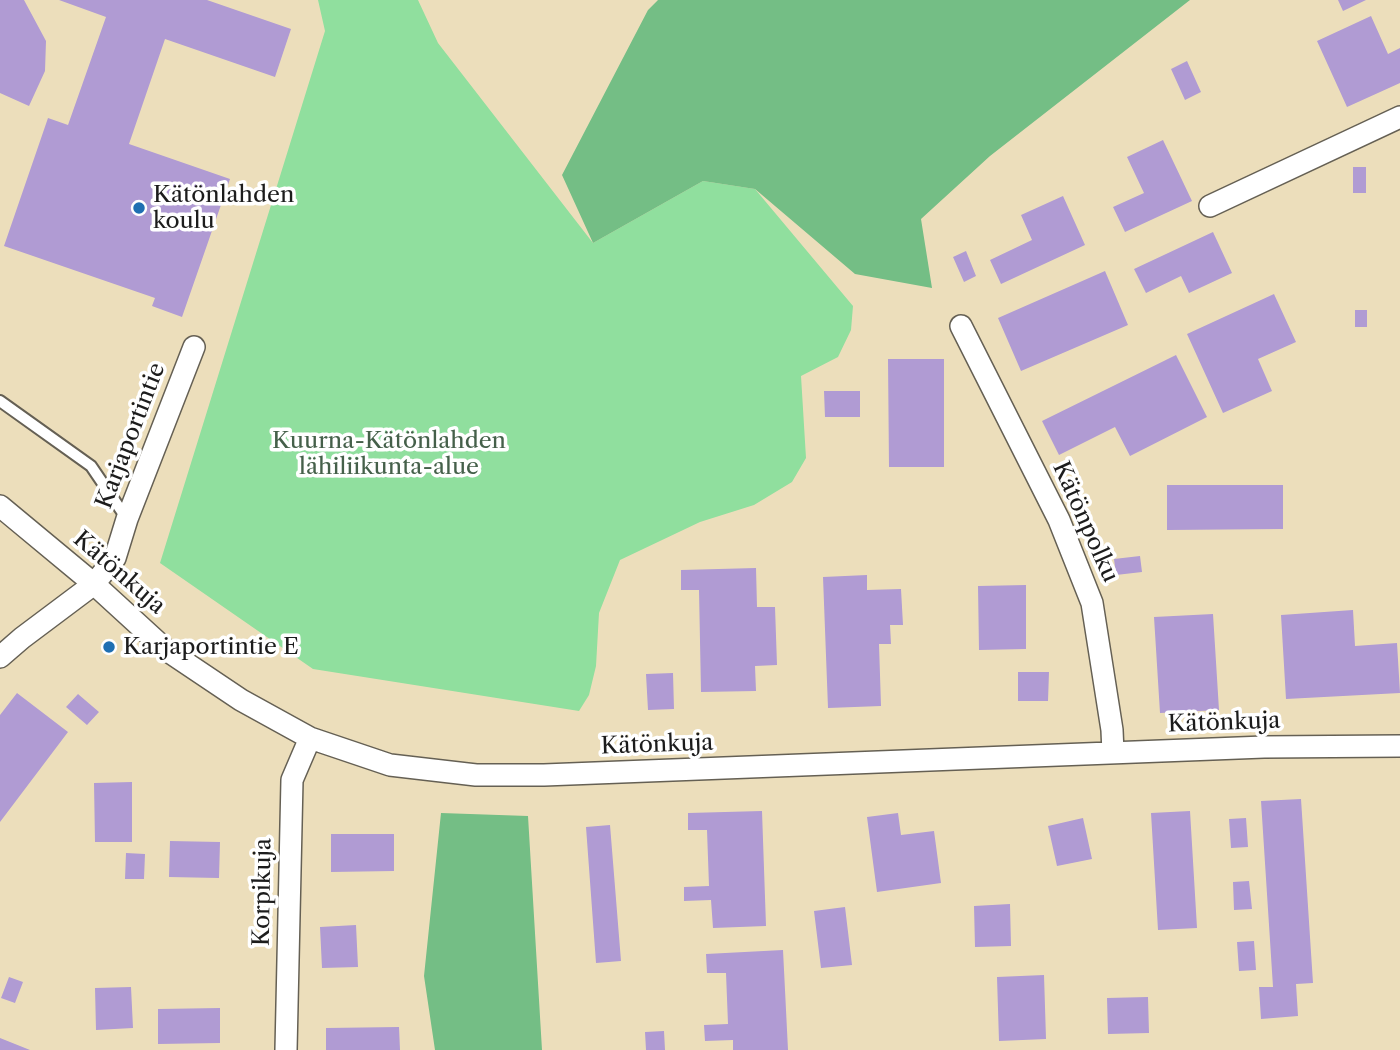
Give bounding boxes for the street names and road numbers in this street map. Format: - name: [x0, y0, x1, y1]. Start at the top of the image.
- street label: Karjaportintie: [91, 359, 171, 513]
- street label: Kätönpolku: [1046, 457, 1124, 587]
- street label: Kätönkuja: [67, 526, 171, 620]
- street label: Kätönkuja: [1167, 707, 1281, 739]
- street label: Kätönkuja: [600, 729, 714, 761]
- street label: Korpikuja: [248, 838, 278, 946]

